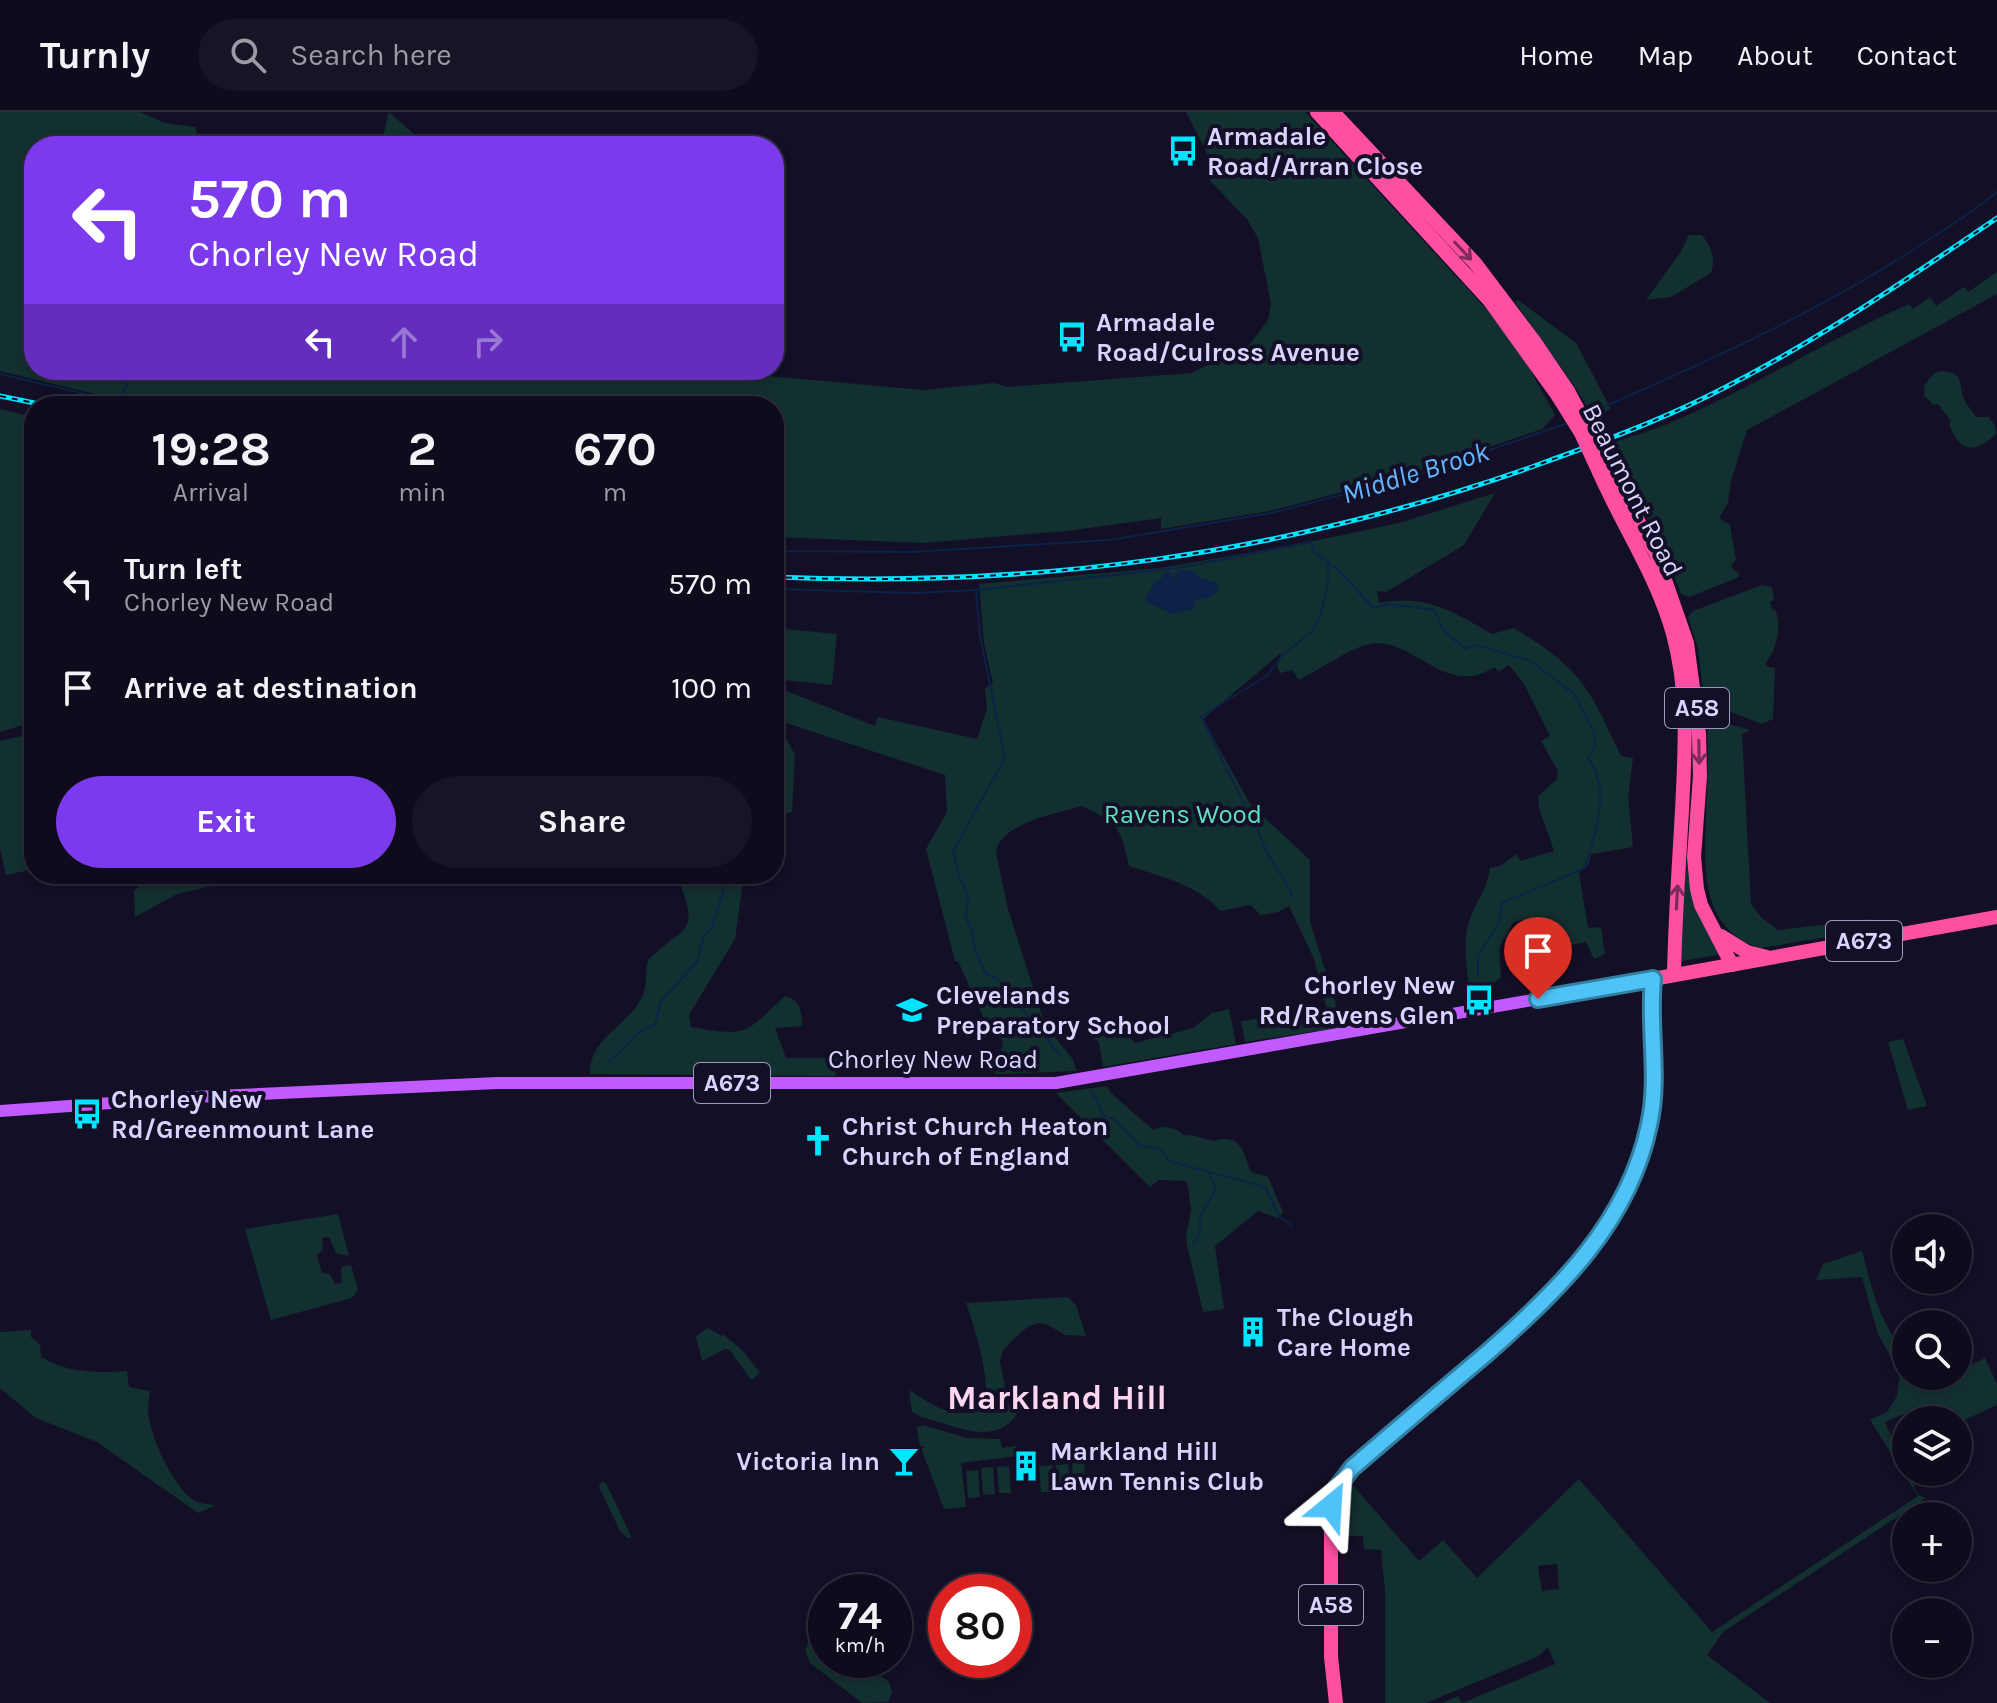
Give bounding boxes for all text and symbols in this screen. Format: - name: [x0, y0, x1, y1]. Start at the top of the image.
- search box: [198, 19, 758, 91]
- text: Turnly: [40, 33, 150, 78]
- icon: search: [226, 33, 270, 77]
- text: Search here: [290, 37, 452, 73]
- text: Home: [1519, 39, 1594, 72]
- text: Map: [1638, 39, 1693, 72]
- text: About: [1737, 39, 1813, 72]
- text: Contact: [1857, 39, 1957, 72]
- place label: Armadale Road/Arran Close: [1207, 121, 1423, 182]
- bus stop icon: Armadale Road/Arran Close: [1166, 134, 1200, 168]
- text: 570 m: [188, 166, 351, 231]
- icon: left: [56, 168, 160, 272]
- text: Chorley New Road: [188, 233, 479, 275]
- one-way arrow: [1453, 240, 1471, 260]
- place label: Armadale Road/Culross Avenue: [1096, 307, 1360, 368]
- icon: left: [298, 320, 342, 364]
- icon: ahead: [382, 320, 426, 364]
- icon: right: [466, 320, 510, 364]
- bus stop icon: Armadale Road/Culross Avenue: [1055, 320, 1089, 354]
- street label: Beaumont Road: [1576, 399, 1689, 582]
- text: 19:28: [151, 421, 271, 477]
- text: 2: [407, 421, 437, 477]
- text: 670: [573, 421, 657, 477]
- water label: Middle Brook: [1338, 434, 1493, 510]
- text: Arrival: [173, 477, 249, 508]
- text: min: [398, 477, 446, 508]
- text: m: [603, 477, 627, 508]
- text: Turn left: [124, 551, 242, 587]
- icon: left: [56, 562, 100, 606]
- text: 570 m: [668, 566, 752, 602]
- text: Chorley New Road: [124, 587, 334, 618]
- icon: arrive: [56, 666, 100, 710]
- text: Arrive at destination: [124, 670, 418, 706]
- text: 100 m: [671, 670, 752, 706]
- road number: A58: [1665, 688, 1729, 728]
- one-way arrow: [1692, 738, 1707, 765]
- button: Exit: [56, 776, 396, 868]
- button: Share: [412, 776, 752, 868]
- park label: Ravens Wood: [1104, 799, 1262, 830]
- one-way arrow: [1670, 884, 1685, 911]
- pin: [1504, 917, 1572, 999]
- road number: A673: [1826, 921, 1902, 961]
- icon: arrive: [1516, 929, 1560, 973]
- place label: Chorley New Rd/Ravens Glen: [1259, 970, 1455, 1031]
- place label: Clevelands Preparatory School: [936, 980, 1170, 1041]
- bus stop icon: Chorley New Rd/Ravens Glen: [1462, 983, 1496, 1017]
- school or university icon: Clevelands Preparatory School: [895, 993, 929, 1027]
- street label: Chorley New Road: [828, 1044, 1038, 1075]
- road number: A673: [694, 1063, 770, 1103]
- place label: Chorley New Rd/Greenmount Lane: [111, 1084, 374, 1145]
- bus stop icon: Chorley New Rd/Greenmount Lane: [70, 1097, 104, 1131]
- place label: Christ Church Heaton Church of England: [842, 1111, 1108, 1172]
- church icon: Christ Church Heaton Church of England: [801, 1124, 835, 1158]
- map controls: [1892, 1214, 1972, 1678]
- button: sound: [1892, 1214, 1972, 1294]
- place label: The Clough Care Home: [1277, 1302, 1414, 1363]
- button: search: [1892, 1310, 1972, 1390]
- building icon: The Clough Care Home: [1236, 1315, 1270, 1349]
- district label: Markland Hill: [947, 1378, 1167, 1418]
- button: layers: [1892, 1406, 1972, 1486]
- place label: Markland Hill Lawn Tennis Club: [1050, 1436, 1264, 1497]
- bar icon: Victoria Inn: [887, 1444, 921, 1478]
- place label: Victoria Inn: [736, 1446, 880, 1477]
- building icon: Markland Hill Lawn Tennis Club: [1009, 1449, 1043, 1483]
- position arrow: [1289, 1464, 1373, 1548]
- button: +: [1892, 1502, 1972, 1582]
- speed limit sign: 80: [928, 1574, 1032, 1678]
- road number: A58: [1299, 1585, 1363, 1625]
- text: 74: [838, 1592, 882, 1639]
- button: −: [1892, 1598, 1972, 1678]
- text: km/h: [835, 1634, 885, 1657]

